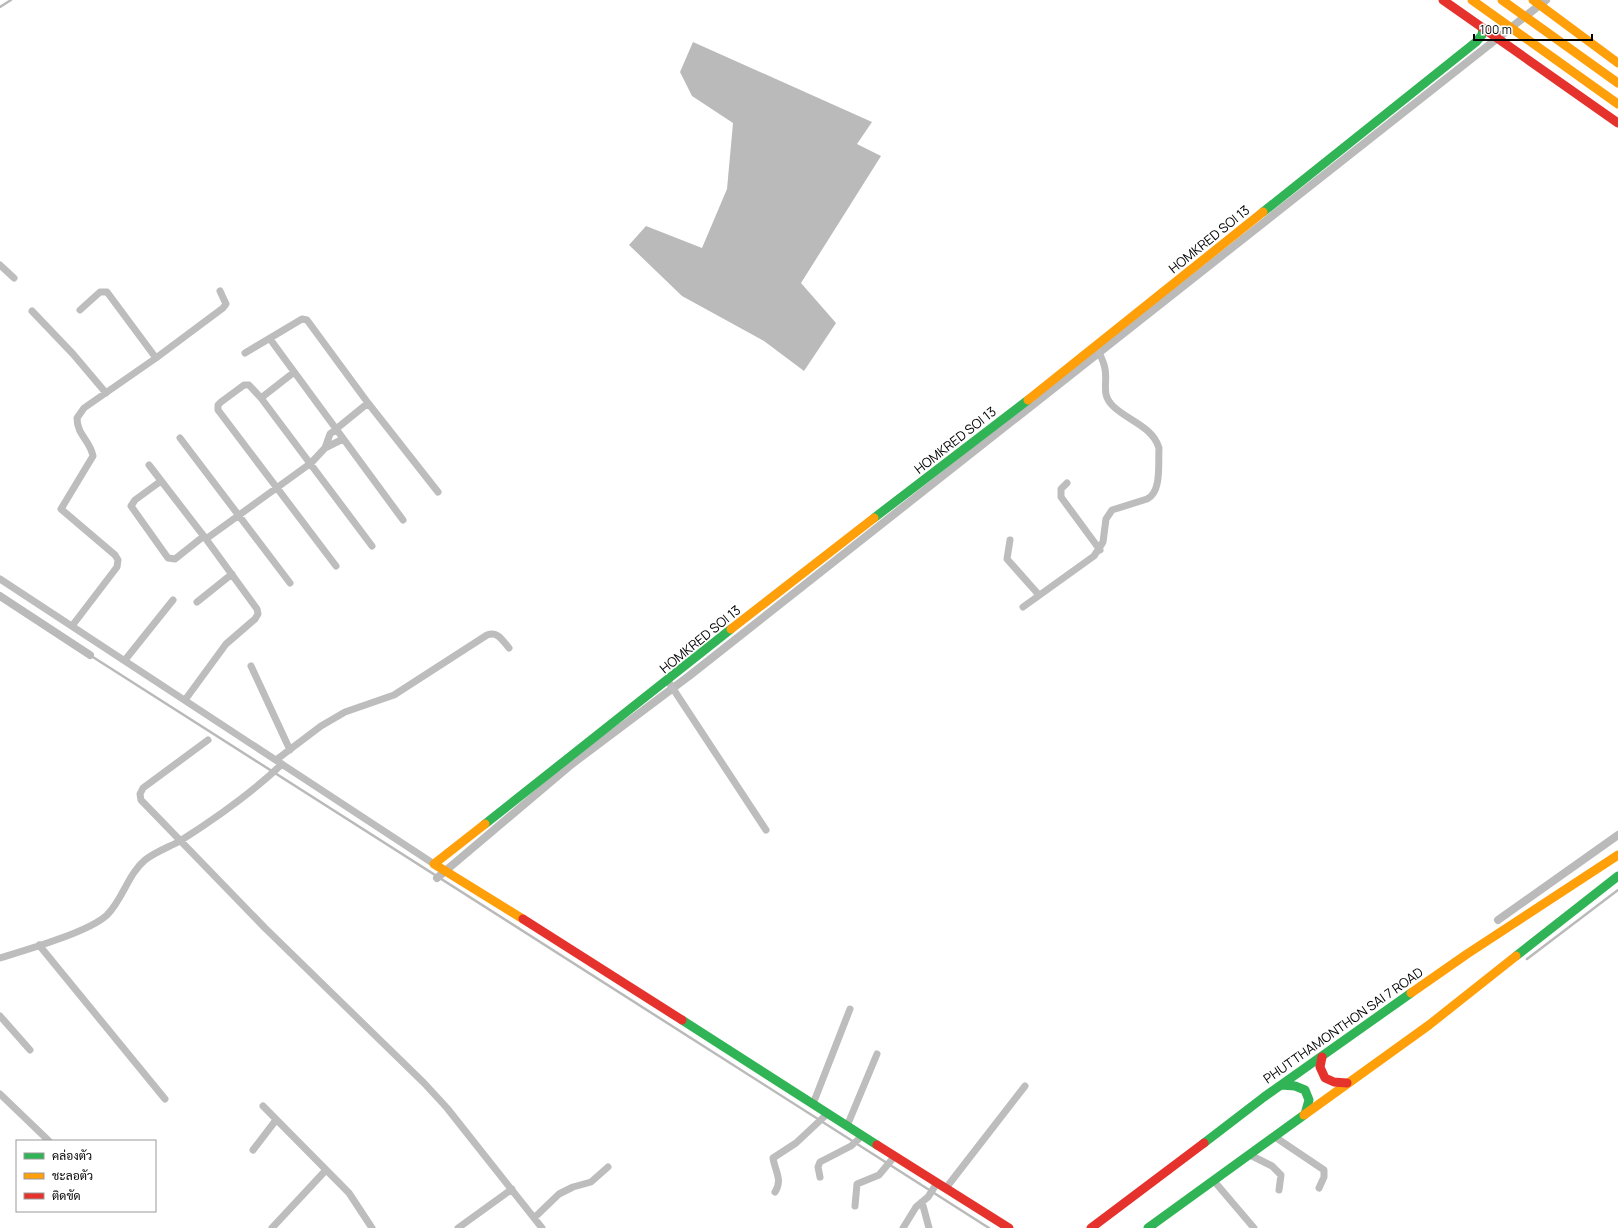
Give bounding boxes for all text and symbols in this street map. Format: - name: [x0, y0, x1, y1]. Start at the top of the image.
- scale bar: [1474, 16, 1592, 42]
- text: 100 m: [1480, 21, 1512, 38]
- street label: HOMKRED SOI 13: [1165, 201, 1253, 277]
- street label: HOMKRED SOI 13: [910, 402, 1000, 478]
- street label: HOMKRED SOI 13: [656, 601, 744, 677]
- street label: PHUTTHAMONTHON SAI 7 ROAD: [1259, 963, 1427, 1087]
- legend: [16, 1140, 156, 1212]
- text: คล่องตัว: [52, 1147, 92, 1164]
- text: ชะลอตัว: [52, 1167, 93, 1184]
- text: ติดขัด: [52, 1187, 81, 1204]

